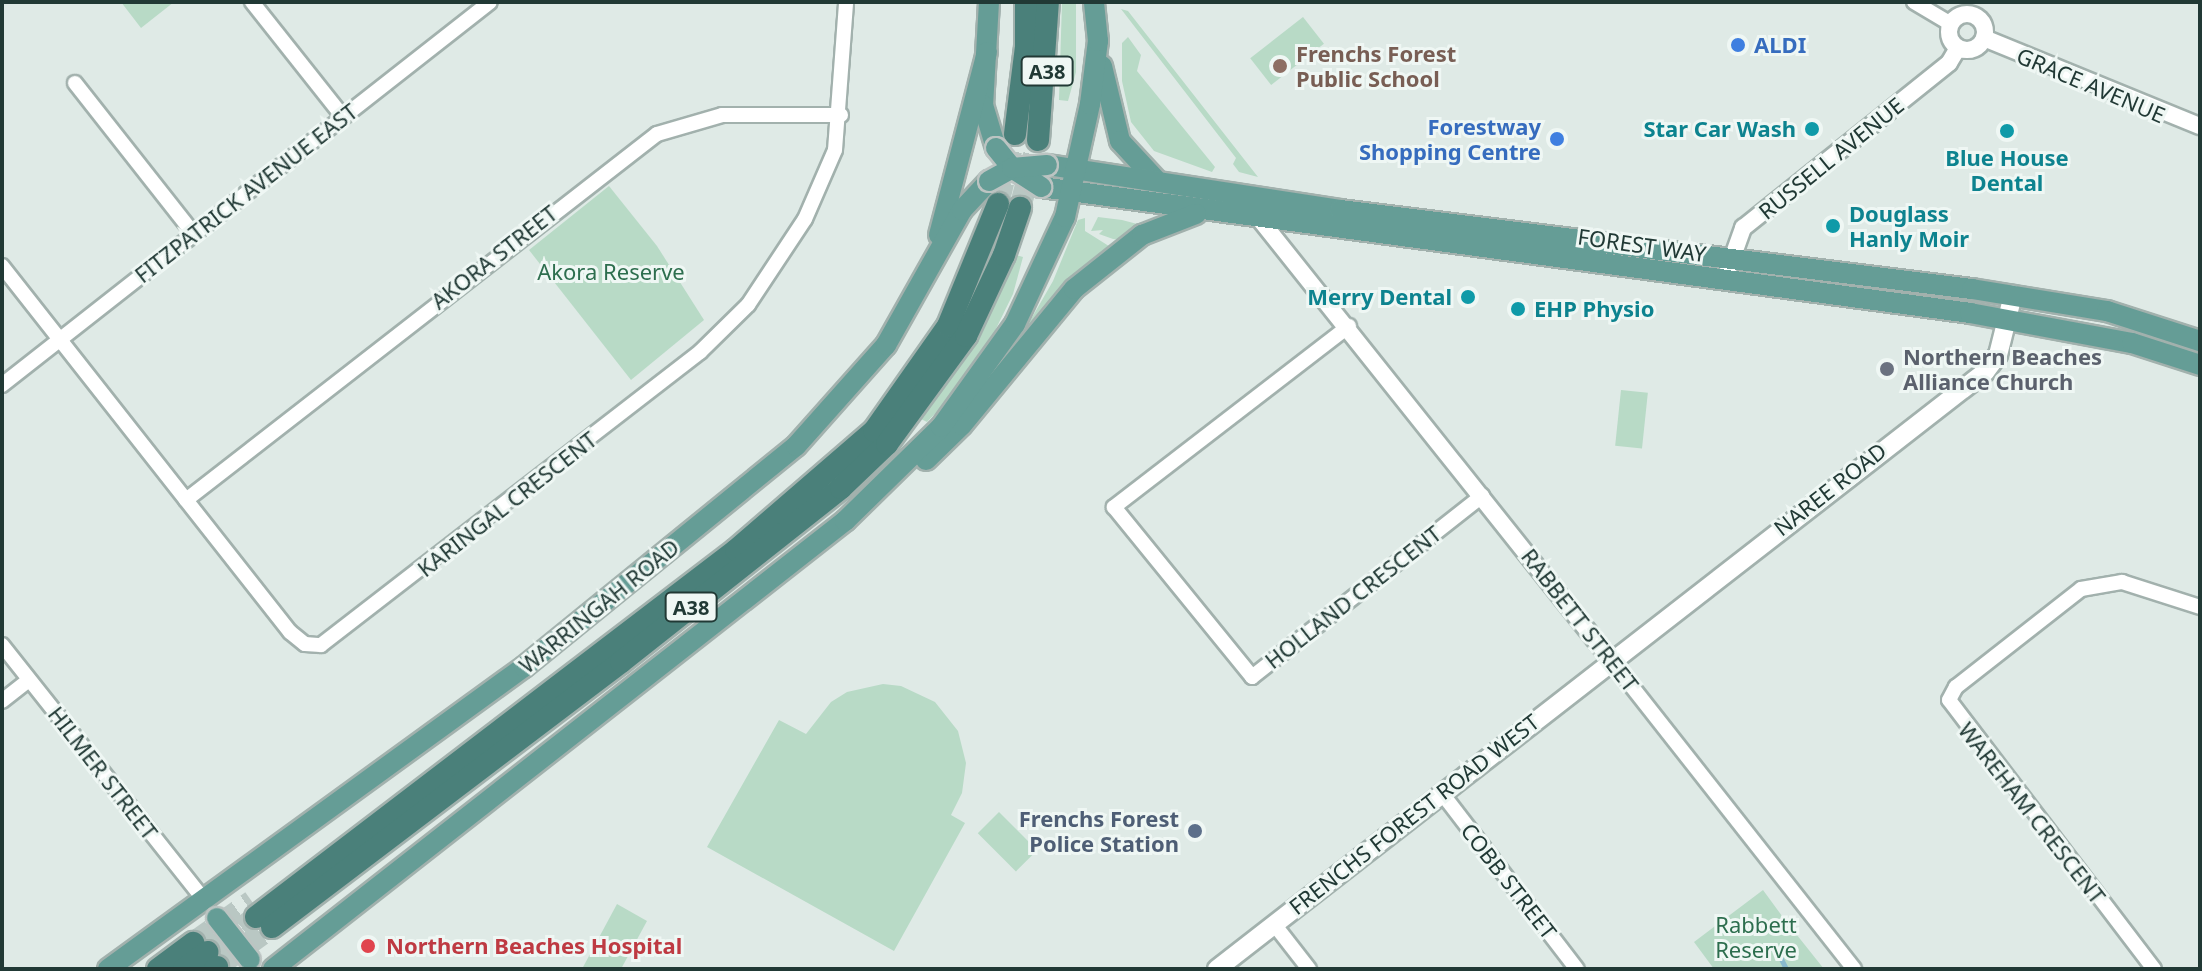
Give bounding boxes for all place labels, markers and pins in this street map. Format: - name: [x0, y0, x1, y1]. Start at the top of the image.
- place label: ALDI: [1754, 32, 1806, 58]
- marker: ALDI: [1729, 36, 1747, 54]
- place label: Frenchs Forest Public School: [1296, 40, 1456, 92]
- marker: Frenchs Forest Public School: [1271, 57, 1289, 75]
- place label: Forestway Shopping Centre: [1359, 113, 1541, 164]
- place label: Star Car Wash: [1643, 116, 1796, 142]
- marker: Star Car Wash: [1803, 120, 1821, 138]
- marker: Blue House Dental: [1998, 122, 2016, 140]
- marker: Forestway Shopping Centre: [1548, 130, 1566, 148]
- place label: Blue House Dental: [1945, 144, 2069, 196]
- place label: Douglass Hanly Moir: [1849, 200, 1969, 252]
- marker: Douglass Hanly Moir: [1824, 217, 1842, 235]
- place label: Merry Dental: [1307, 284, 1452, 310]
- marker: Merry Dental: [1459, 288, 1477, 306]
- place label: EHP Physio: [1534, 296, 1654, 322]
- marker: EHP Physio: [1509, 300, 1527, 318]
- place label: Northern Beaches Alliance Church: [1903, 343, 2102, 394]
- marker: Northern Beaches Alliance Church: [1878, 360, 1896, 378]
- place label: Frenchs Forest Police Station: [1019, 805, 1179, 856]
- marker: Frenchs Forest Police Station: [1186, 822, 1204, 840]
- place label: Northern Beaches Hospital: [386, 933, 682, 959]
- marker: Northern Beaches Hospital: [357, 935, 379, 957]

